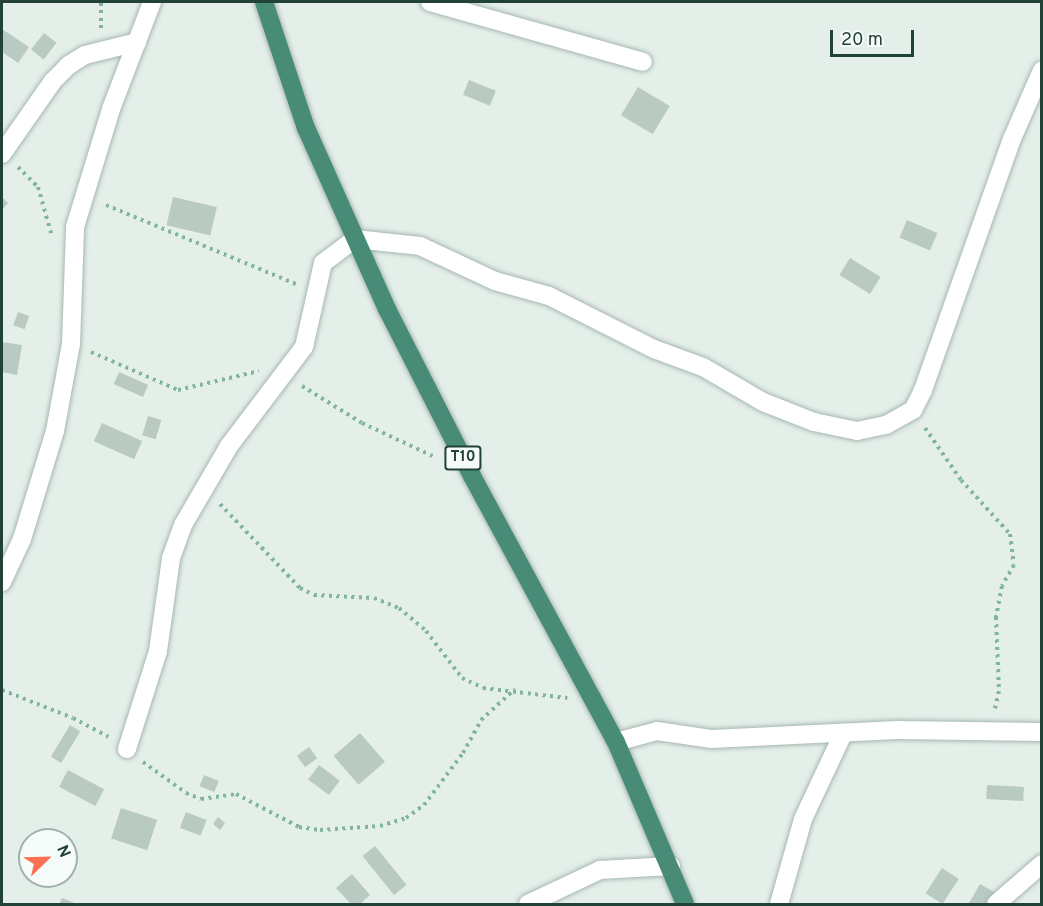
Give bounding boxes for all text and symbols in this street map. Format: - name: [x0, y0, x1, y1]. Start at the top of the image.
- scale bar: [833, 18, 917, 56]
- text: 20 m: [841, 29, 883, 52]
- road number: T10: [444, 446, 482, 470]
- north arrow: [18, 828, 78, 888]
- text: N: [51, 843, 74, 861]

